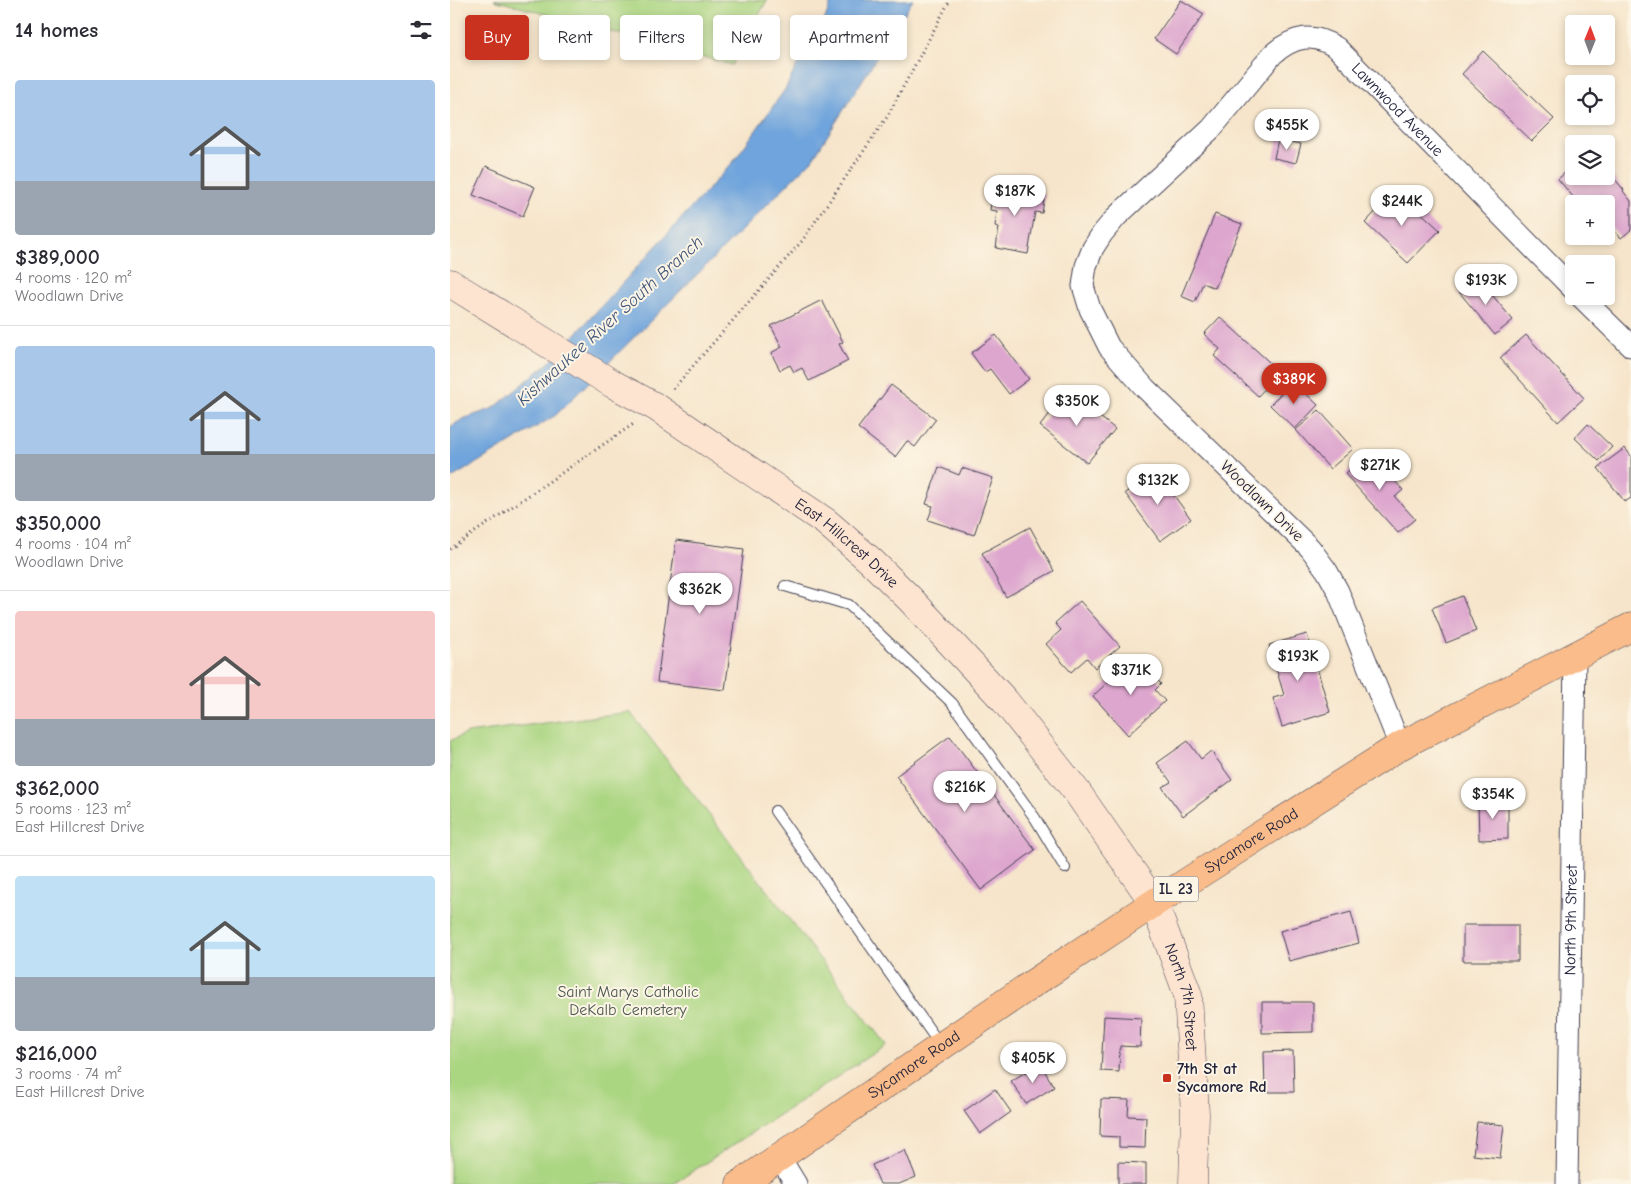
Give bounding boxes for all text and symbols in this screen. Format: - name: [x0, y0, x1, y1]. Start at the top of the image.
- chip: Buy: [465, 15, 529, 60]
- chip: Rent: [539, 15, 610, 60]
- chip: Filters: [620, 15, 703, 60]
- chip: New: [713, 15, 780, 60]
- chip: Apartment: [790, 15, 907, 60]
- north arrow: [1565, 15, 1615, 65]
- map controls: [1565, 15, 1615, 305]
- icon: filters: [407, 16, 435, 44]
- text: 14 homes: [15, 18, 98, 42]
- street label: Lawnwood Avenue: [1348, 59, 1447, 160]
- button: locate: [1565, 75, 1615, 125]
- pin: $455K: [1252, 108, 1322, 151]
- icon: home: [180, 113, 270, 203]
- text: $455K: [1265, 116, 1309, 134]
- button: layers: [1565, 135, 1615, 185]
- pin: $187K: [980, 174, 1050, 217]
- text: $187K: [995, 182, 1035, 200]
- pin: $244K: [1367, 184, 1437, 227]
- text: $244K: [1381, 192, 1423, 210]
- button: +: [1565, 195, 1615, 245]
- water label: Kishwaukee River South Branch: [512, 232, 708, 410]
- text: $389,000: [15, 245, 100, 269]
- button: −: [1565, 255, 1615, 305]
- pin: $193K: [1451, 264, 1521, 306]
- text: 4 rooms · 120 m²: [15, 269, 132, 287]
- text: $193K: [1465, 271, 1507, 289]
- text: Woodlawn Drive: [15, 287, 124, 305]
- pin: $389K: [1259, 362, 1329, 405]
- text: $389K: [1272, 370, 1316, 388]
- icon: home: [180, 378, 270, 468]
- pin: $350K: [1042, 384, 1112, 427]
- text: $350K: [1055, 392, 1099, 410]
- pin: $271K: [1345, 448, 1415, 491]
- text: $271K: [1360, 456, 1400, 474]
- street label: Woodlawn Drive: [1217, 457, 1307, 545]
- pin: $132K: [1123, 464, 1193, 506]
- text: $132K: [1138, 471, 1178, 489]
- street label: East Hillcrest Drive: [791, 495, 902, 592]
- text: $350,000: [15, 511, 101, 535]
- text: 4 rooms · 104 m²: [15, 535, 131, 553]
- text: Woodlawn Drive: [15, 553, 124, 571]
- pin: $362K: [665, 572, 735, 615]
- text: $362K: [679, 580, 721, 598]
- pin: $193K: [1263, 640, 1333, 682]
- icon: home: [180, 643, 270, 733]
- text: $193K: [1277, 647, 1319, 665]
- pin: $371K: [1096, 654, 1166, 696]
- text: $371K: [1111, 661, 1151, 679]
- pin: $216K: [930, 770, 1000, 813]
- text: $362,000: [15, 776, 99, 800]
- text: $216K: [944, 778, 986, 796]
- pin: $354K: [1458, 778, 1528, 820]
- text: $354K: [1472, 785, 1514, 803]
- text: 5 rooms · 123 m²: [15, 800, 131, 818]
- street label: Sycamore Road: [1201, 804, 1302, 877]
- text: East Hillcrest Drive: [15, 818, 144, 836]
- street label: North 9th Street: [1561, 864, 1581, 976]
- road number: IL 23: [1154, 876, 1198, 902]
- icon: home: [180, 908, 270, 998]
- street label: North 7th Street: [1161, 941, 1200, 1052]
- park label: Saint Marys Catholic DeKalb Cemetery: [557, 983, 699, 1019]
- street label: Sycamore Road: [865, 1027, 964, 1103]
- text: $216,000: [15, 1041, 97, 1065]
- pin: $405K: [998, 1042, 1068, 1084]
- text: $405K: [1011, 1049, 1055, 1067]
- place label: 7th St at Sycamore Rd: [1177, 1060, 1267, 1096]
- text: 3 rooms · 74 m²: [15, 1065, 121, 1083]
- marker: 7th St at Sycamore Rd: [1161, 1072, 1173, 1084]
- text: East Hillcrest Drive: [15, 1083, 144, 1101]

